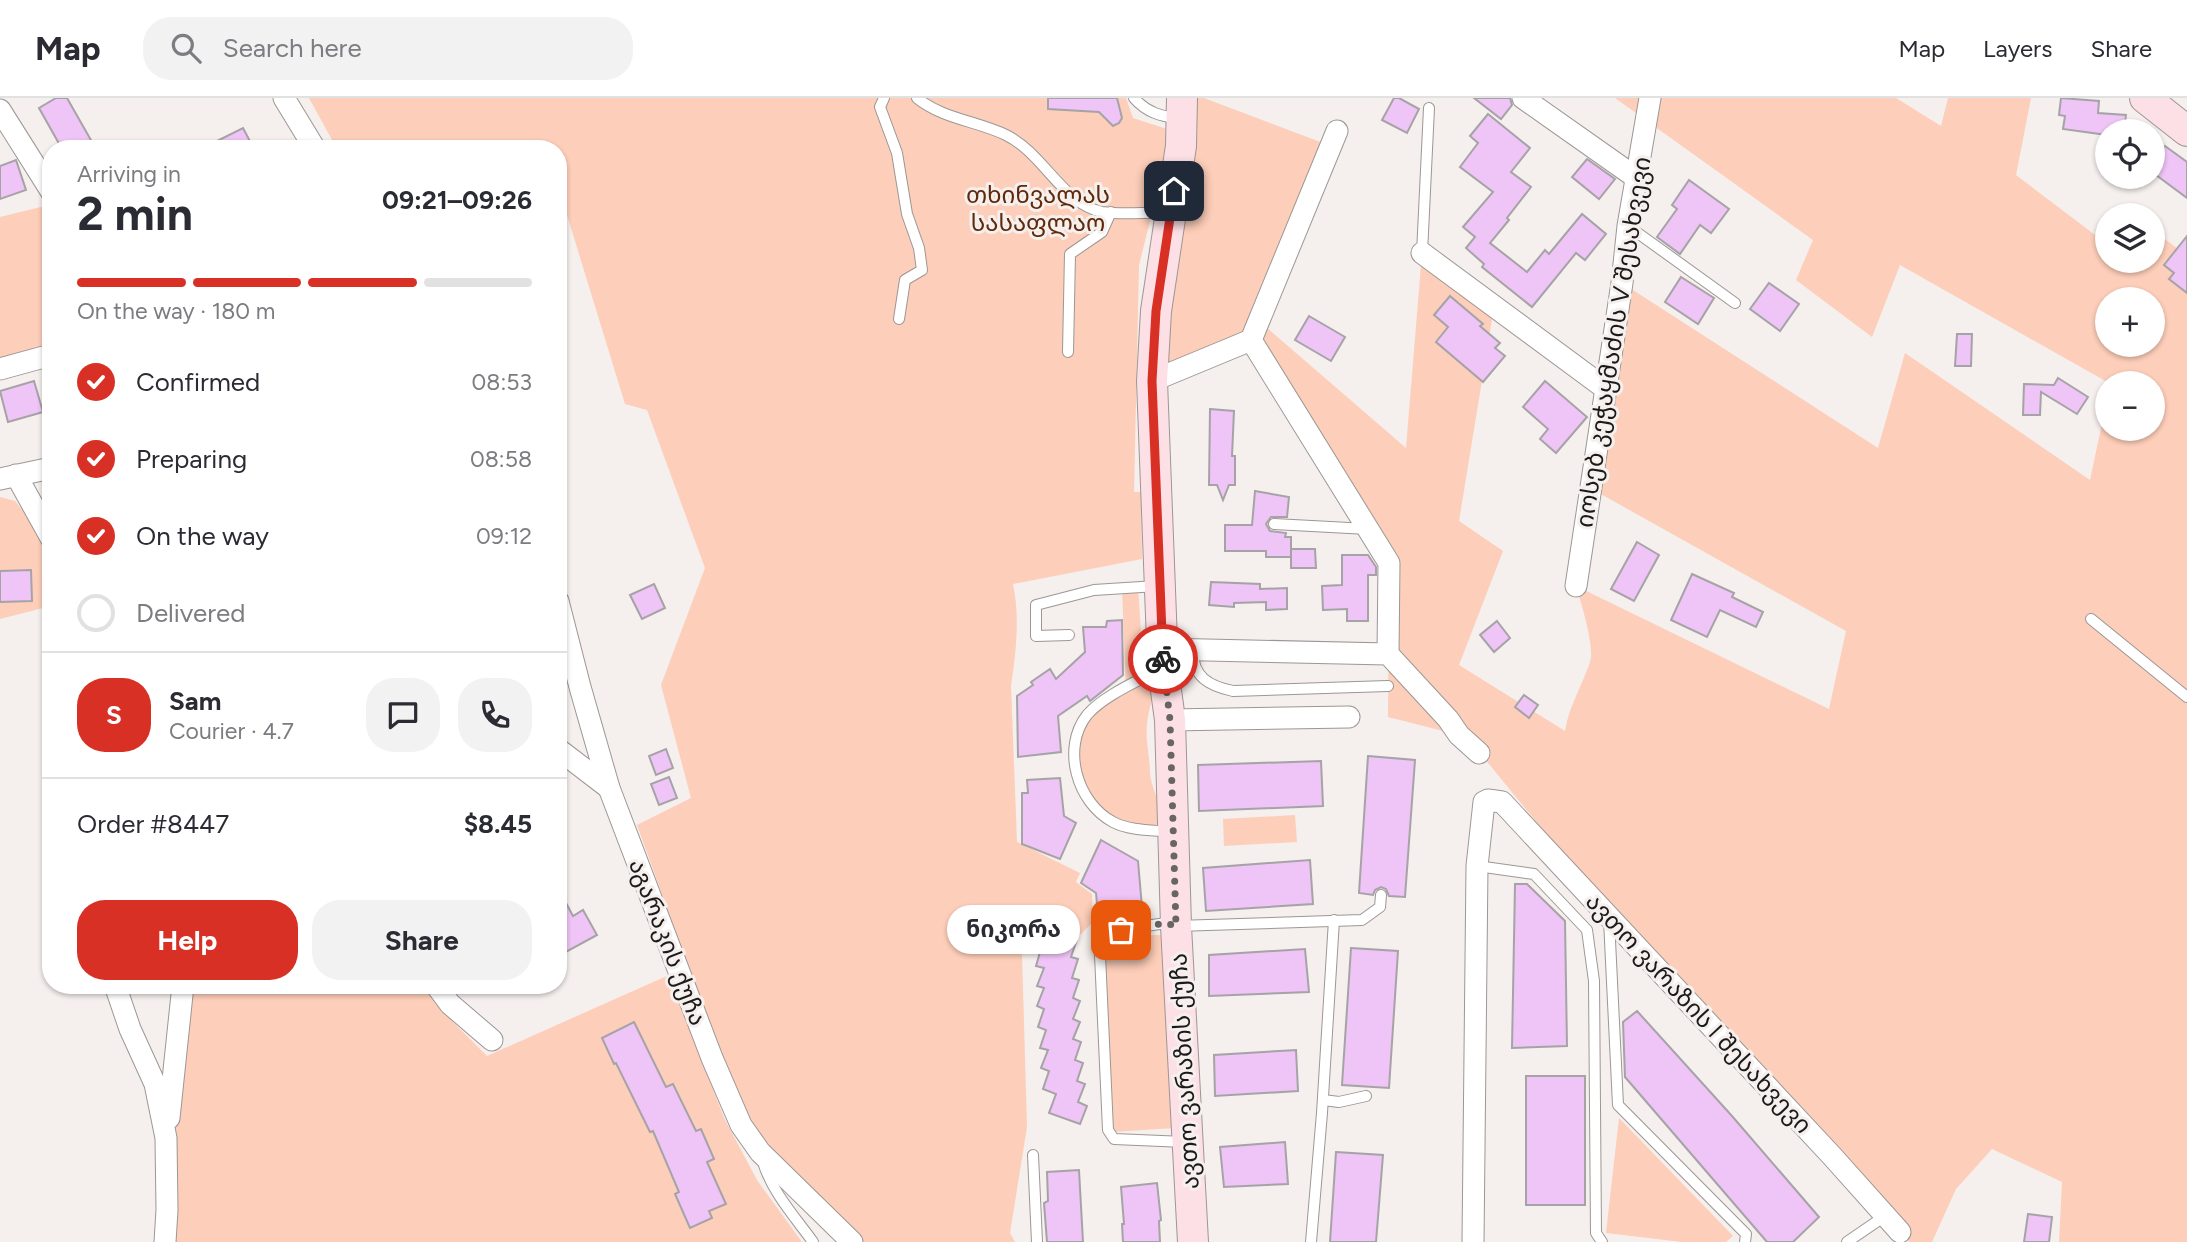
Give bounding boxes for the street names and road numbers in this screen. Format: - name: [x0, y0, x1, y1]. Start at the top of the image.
- street label: იოსებ კეჭაყმაძის V შესახვევი: [1569, 155, 1657, 529]
- street label: აგარაკის ქუჩა: [623, 855, 713, 1029]
- street label: ავთო ვარაზის I შესახვევი: [1580, 887, 1818, 1139]
- street label: ავთო ვარაზის ქუჩა: [1163, 952, 1205, 1190]

